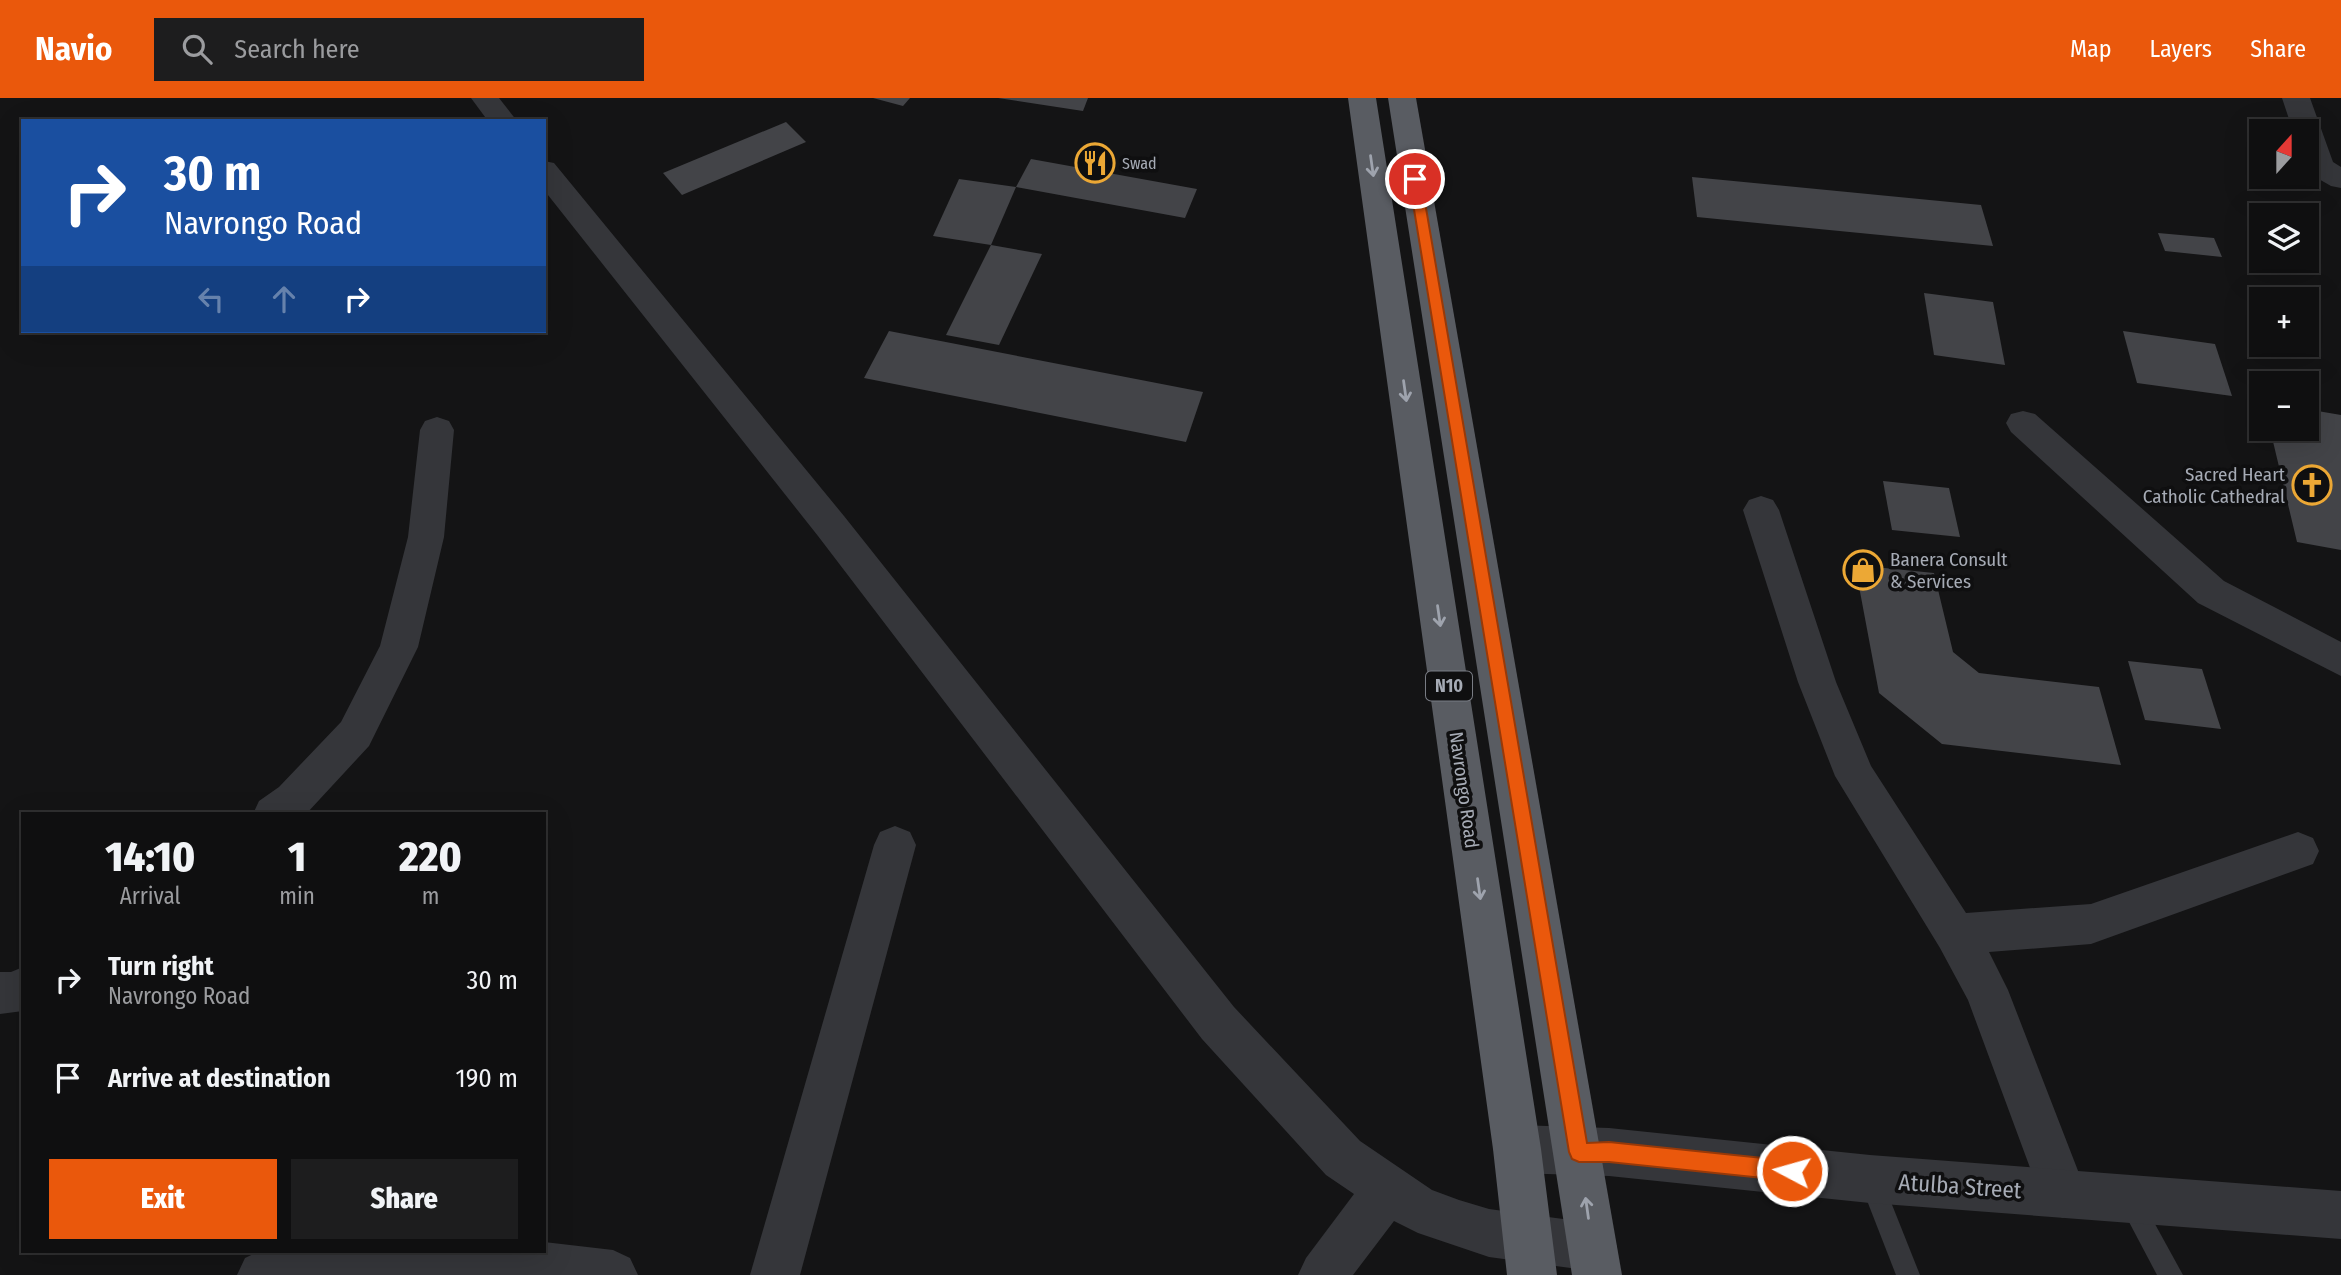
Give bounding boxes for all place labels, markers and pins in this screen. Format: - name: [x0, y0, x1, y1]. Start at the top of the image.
- restaurant icon: Swad: [1074, 142, 1116, 184]
- pin: [1385, 149, 1445, 209]
- place label: Swad: [1122, 154, 1157, 173]
- place label: Sacred Heart Catholic Cathedral: [2143, 463, 2286, 508]
- church icon: Sacred Heart Catholic Cathedral: [2291, 464, 2333, 506]
- place label: Banera Consult & Services: [1890, 548, 2008, 593]
- shop icon: Banera Consult & Services: [1842, 549, 1884, 591]

